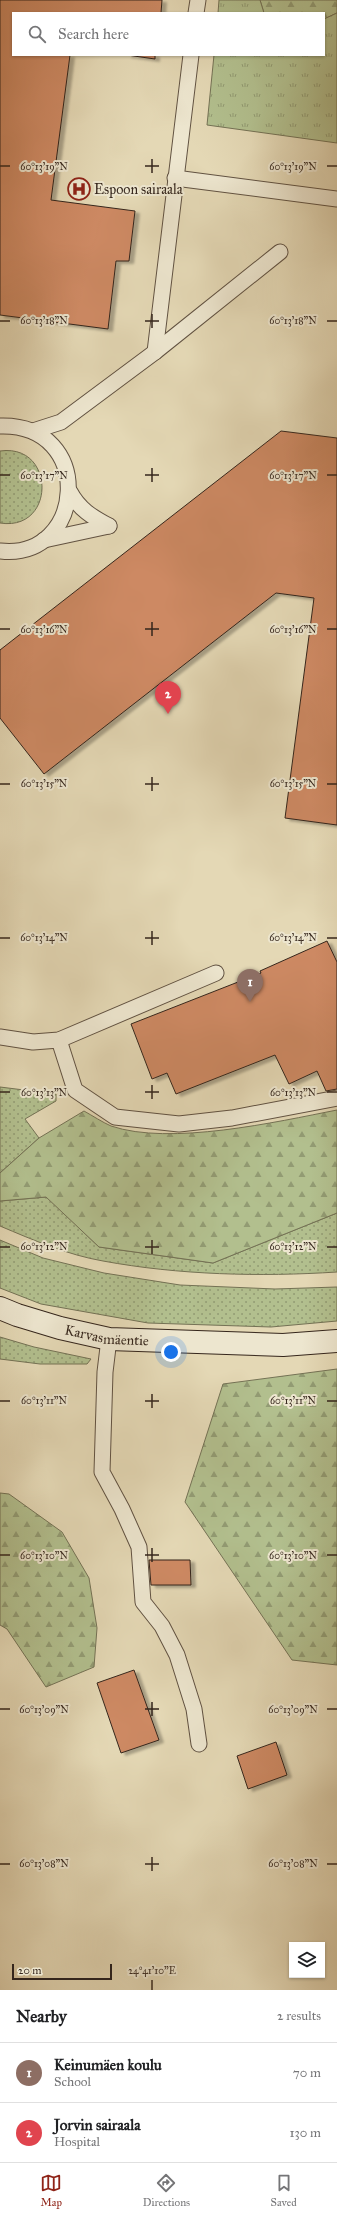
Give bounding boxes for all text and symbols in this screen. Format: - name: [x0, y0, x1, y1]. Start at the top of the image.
- search box: [12, 12, 325, 56]
- icon: search: [26, 23, 48, 45]
- text: Search here: [58, 25, 129, 43]
- text: 60°13'19"N: [20, 161, 68, 173]
- text: 60°13'19"N: [269, 161, 317, 173]
- hospital icon: Espoon sairaala: [66, 176, 92, 202]
- place label: Espoon sairaala: [94, 181, 183, 198]
- text: 60°13'18"N: [20, 315, 68, 327]
- text: 60°13'18"N: [269, 315, 317, 327]
- text: 60°13'17"N: [20, 470, 68, 482]
- text: 60°13'17"N: [269, 470, 317, 482]
- text: 60°13'16"N: [20, 624, 68, 636]
- text: 60°13'16"N: [269, 624, 317, 636]
- pin: 2: [155, 681, 181, 714]
- text: 60°13'15"N: [21, 778, 68, 790]
- text: 60°13'15"N: [270, 778, 317, 790]
- text: 60°13'14"N: [20, 932, 68, 944]
- text: 60°13'14"N: [269, 932, 317, 944]
- pin: 1: [237, 969, 263, 1002]
- text: 60°13'13"N: [21, 1087, 68, 1099]
- text: 60°13'13"N: [270, 1087, 317, 1099]
- text: 60°13'12"N: [20, 1241, 68, 1253]
- text: 60°13'12"N: [269, 1241, 317, 1253]
- street label: Karvasmäentie: [63, 1321, 149, 1349]
- your location: [161, 1342, 181, 1362]
- text: 60°13'11"N: [21, 1395, 68, 1407]
- text: 60°13'11"N: [270, 1395, 317, 1407]
- text: 60°13'10"N: [20, 1550, 68, 1562]
- text: 60°13'10"N: [269, 1550, 317, 1562]
- text: 60°13'09"N: [19, 1704, 69, 1716]
- text: 60°13'09"N: [268, 1704, 318, 1716]
- text: 60°13'08"N: [19, 1858, 69, 1870]
- text: 60°13'08"N: [268, 1858, 318, 1870]
- map controls: [289, 1942, 325, 1978]
- button: layers: [289, 1942, 325, 1978]
- scale bar: [12, 1962, 112, 1981]
- text: 20 m: [18, 1964, 41, 1977]
- text: 24°41'10"E: [128, 1965, 176, 1977]
- text: Nearby: [16, 2006, 67, 2027]
- text: 2 results: [277, 2008, 321, 2024]
- text: Keinumäen koulu: [54, 2056, 162, 2074]
- text: 1: [26, 2065, 32, 2081]
- text: 70 m: [293, 2065, 321, 2081]
- text: School: [54, 2074, 91, 2090]
- text: Jorvin sairaala: [54, 2116, 141, 2134]
- text: 2: [26, 2125, 32, 2141]
- text: 130 m: [289, 2125, 321, 2141]
- text: Hospital: [54, 2134, 100, 2150]
- tab: Map: [40, 2172, 62, 2209]
- tab: Directions: [143, 2172, 190, 2209]
- tab: Saved: [271, 2172, 297, 2209]

